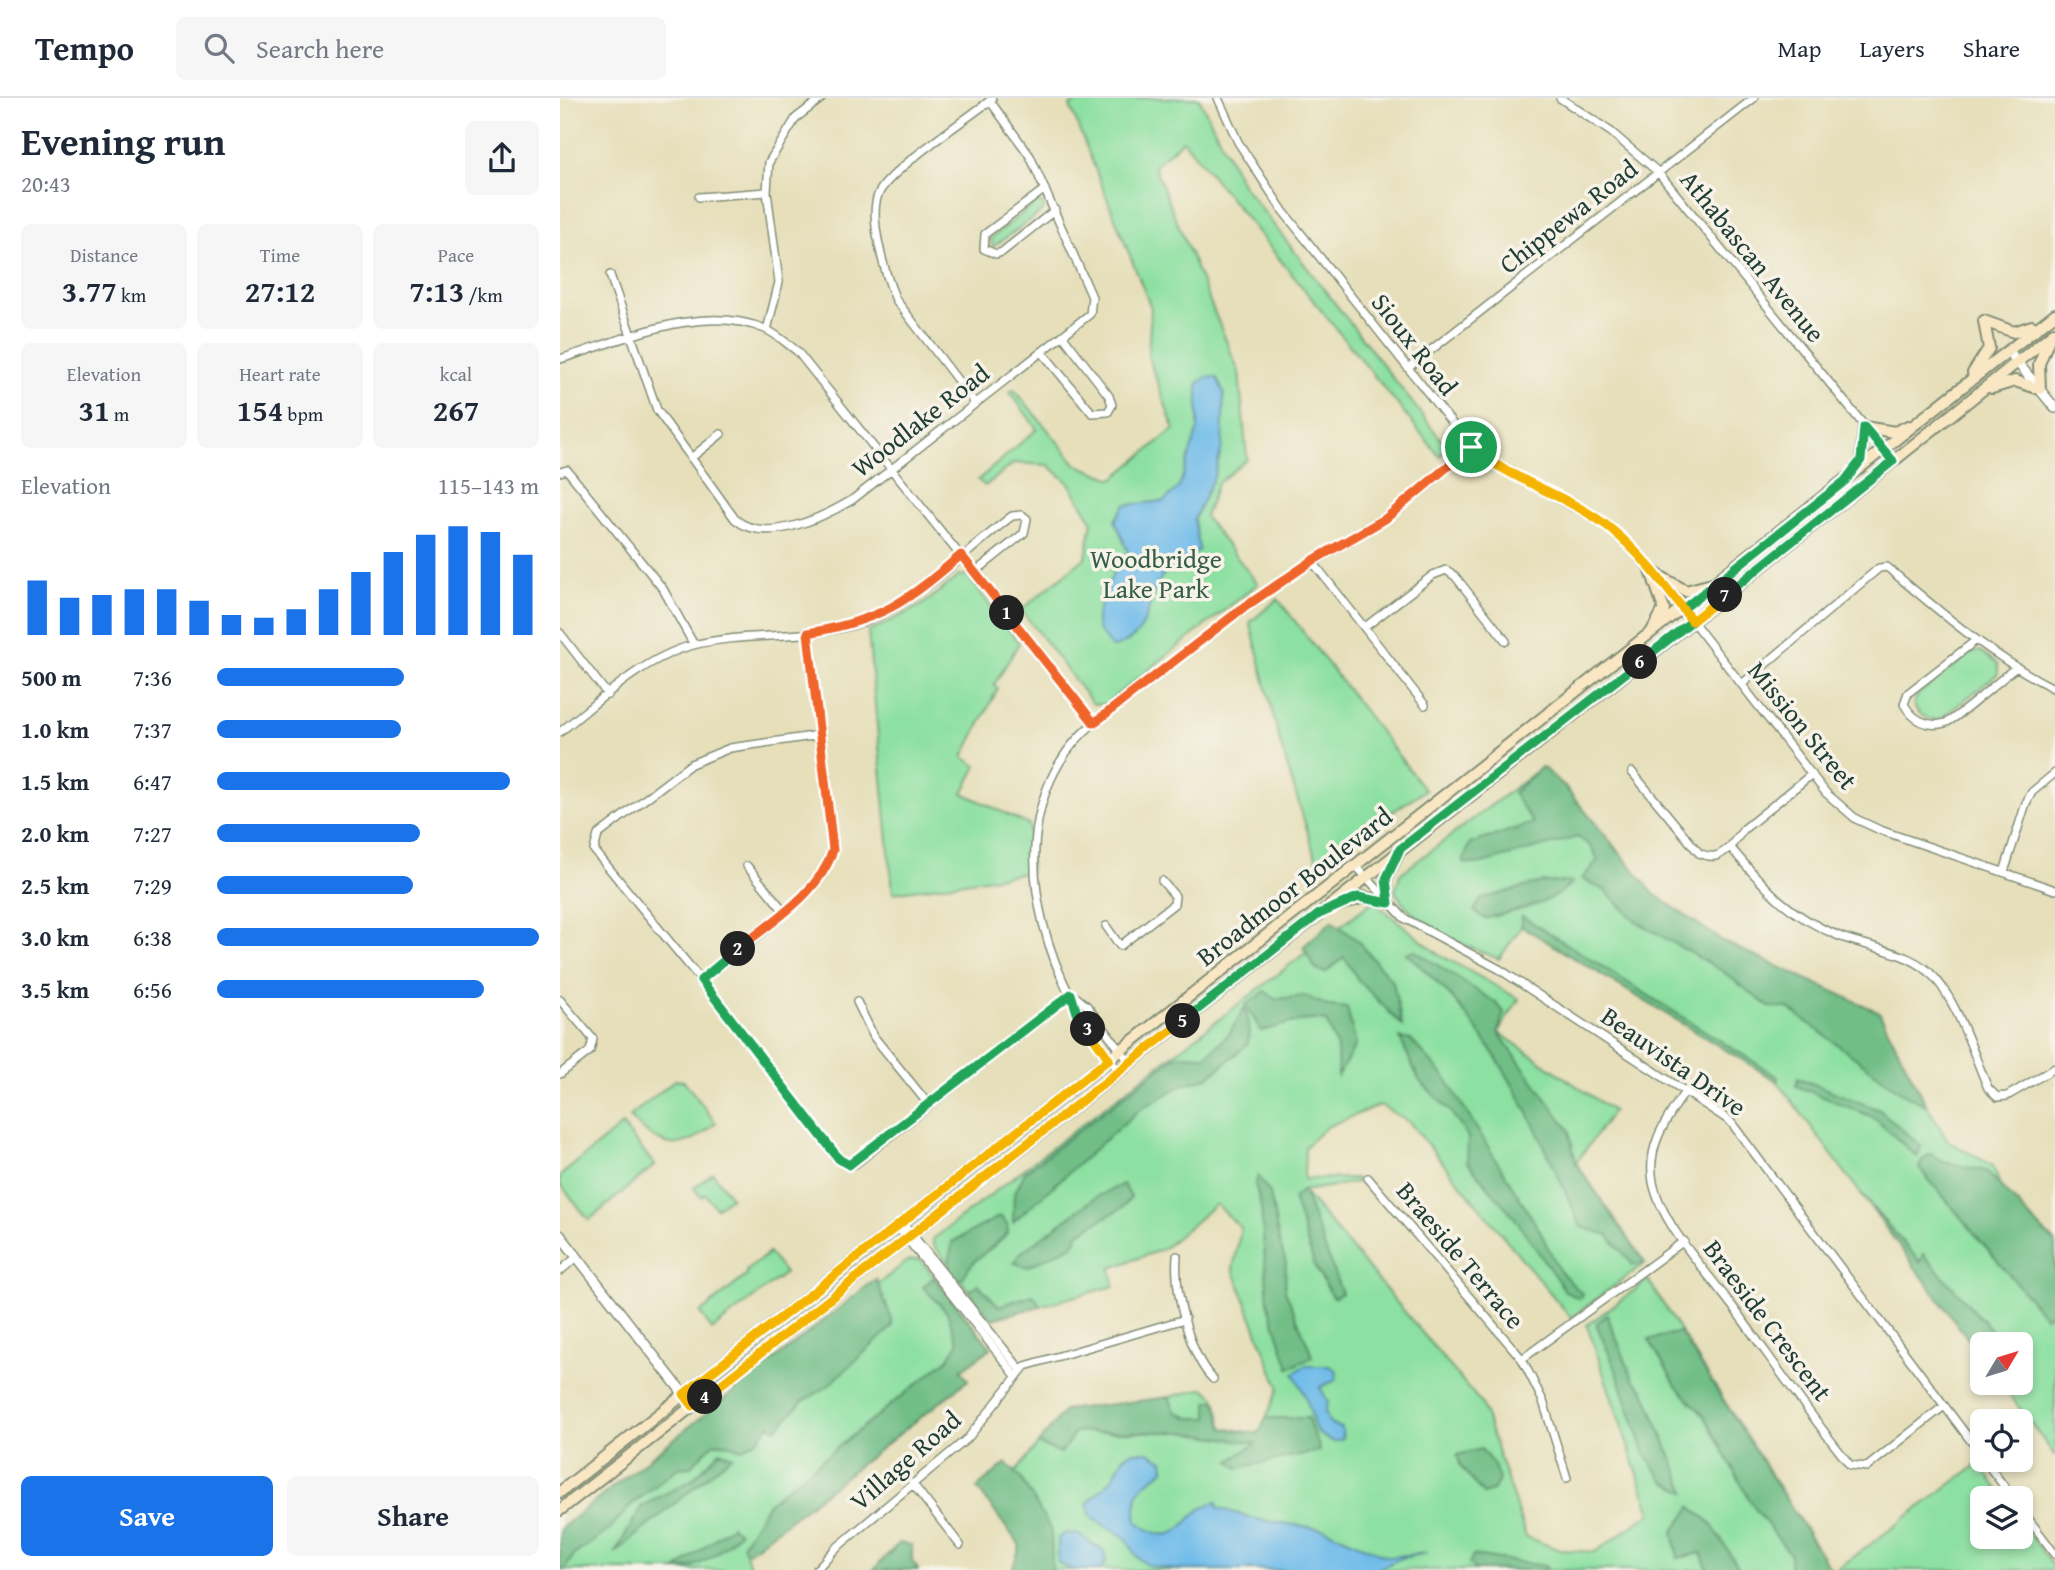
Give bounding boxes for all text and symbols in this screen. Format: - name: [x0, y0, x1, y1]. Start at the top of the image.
- search box: [176, 17, 666, 80]
- text: Tempo: [35, 24, 134, 72]
- icon: search: [200, 29, 238, 67]
- text: Search here: [256, 29, 384, 68]
- text: Map: [1778, 31, 1821, 66]
- text: Layers: [1859, 31, 1925, 66]
- text: Share: [1963, 31, 2020, 66]
- text: Evening run: [21, 113, 225, 169]
- button: share: [465, 121, 539, 195]
- street label: Chippewa Road: [1490, 149, 1646, 283]
- street label: Athabascan Avenue: [1671, 161, 1835, 351]
- text: 20:43: [21, 167, 71, 200]
- text: Distance: [70, 241, 138, 269]
- text: Time: [260, 241, 300, 269]
- text: Pace: [438, 241, 474, 269]
- text: 3.77: [62, 269, 117, 313]
- text: 27:12: [245, 269, 315, 313]
- text: 7:13: [409, 269, 464, 313]
- text: km: [117, 281, 146, 309]
- text: /km: [464, 281, 503, 309]
- street label: Sioux Road: [1362, 284, 1468, 404]
- street label: Woodlake Road: [843, 353, 998, 486]
- text: Elevation: [67, 360, 141, 388]
- text: Heart rate: [239, 360, 321, 388]
- text: kcal: [440, 360, 472, 388]
- text: 31: [79, 388, 110, 432]
- text: 154: [237, 388, 283, 432]
- text: 267: [433, 388, 479, 432]
- text: m: [110, 400, 129, 428]
- text: bpm: [283, 400, 323, 428]
- pin: [1441, 417, 1501, 477]
- icon: arrive: [1452, 428, 1490, 466]
- text: Elevation: [21, 469, 111, 502]
- text: 115–143 m: [438, 469, 539, 502]
- park label: Woodbridge Lake Park: [1090, 539, 1222, 608]
- pin: 7: [1708, 578, 1742, 612]
- text: 7: [1720, 580, 1729, 608]
- pin: 1: [990, 596, 1024, 630]
- text: 1: [1002, 598, 1011, 626]
- pin: 6: [1622, 644, 1658, 680]
- text: 6: [1635, 647, 1644, 675]
- street label: Mission Street: [1739, 652, 1867, 798]
- text: 500 m: [21, 661, 82, 694]
- text: 7:36: [133, 661, 172, 694]
- text: 1.0 km: [21, 713, 89, 746]
- text: 7:37: [133, 713, 172, 746]
- text: 1.5 km: [21, 765, 89, 798]
- text: 6:47: [133, 765, 172, 798]
- street label: Broadmoor Boulevard: [1188, 797, 1400, 975]
- text: 2.0 km: [21, 817, 89, 850]
- text: 7:27: [133, 817, 172, 850]
- text: 2.5 km: [21, 869, 89, 902]
- text: 7:29: [133, 869, 172, 902]
- text: 3.0 km: [21, 921, 89, 954]
- text: 6:38: [133, 921, 172, 954]
- pin: 2: [720, 932, 756, 966]
- text: 2: [733, 934, 742, 962]
- text: 3.5 km: [21, 973, 89, 1006]
- text: 6:56: [133, 973, 172, 1006]
- street label: Beauvista Drive: [1593, 996, 1755, 1126]
- pin: 5: [1166, 1004, 1200, 1038]
- text: 5: [1178, 1006, 1187, 1034]
- pin: 3: [1070, 1012, 1106, 1046]
- text: 3: [1083, 1014, 1092, 1042]
- street label: Braeside Terrace: [1388, 1173, 1534, 1337]
- street label: Braeside Crescent: [1694, 1231, 1842, 1409]
- north arrow: [1970, 1332, 2034, 1395]
- map controls: [1970, 1332, 2033, 1549]
- pin: 4: [688, 1380, 722, 1414]
- text: 4: [700, 1382, 709, 1410]
- street label: Village Road: [841, 1400, 969, 1519]
- button: locate: [1970, 1409, 2033, 1472]
- button: Save: [21, 1476, 273, 1556]
- button: Share: [287, 1476, 539, 1556]
- button: layers: [1970, 1486, 2033, 1549]

